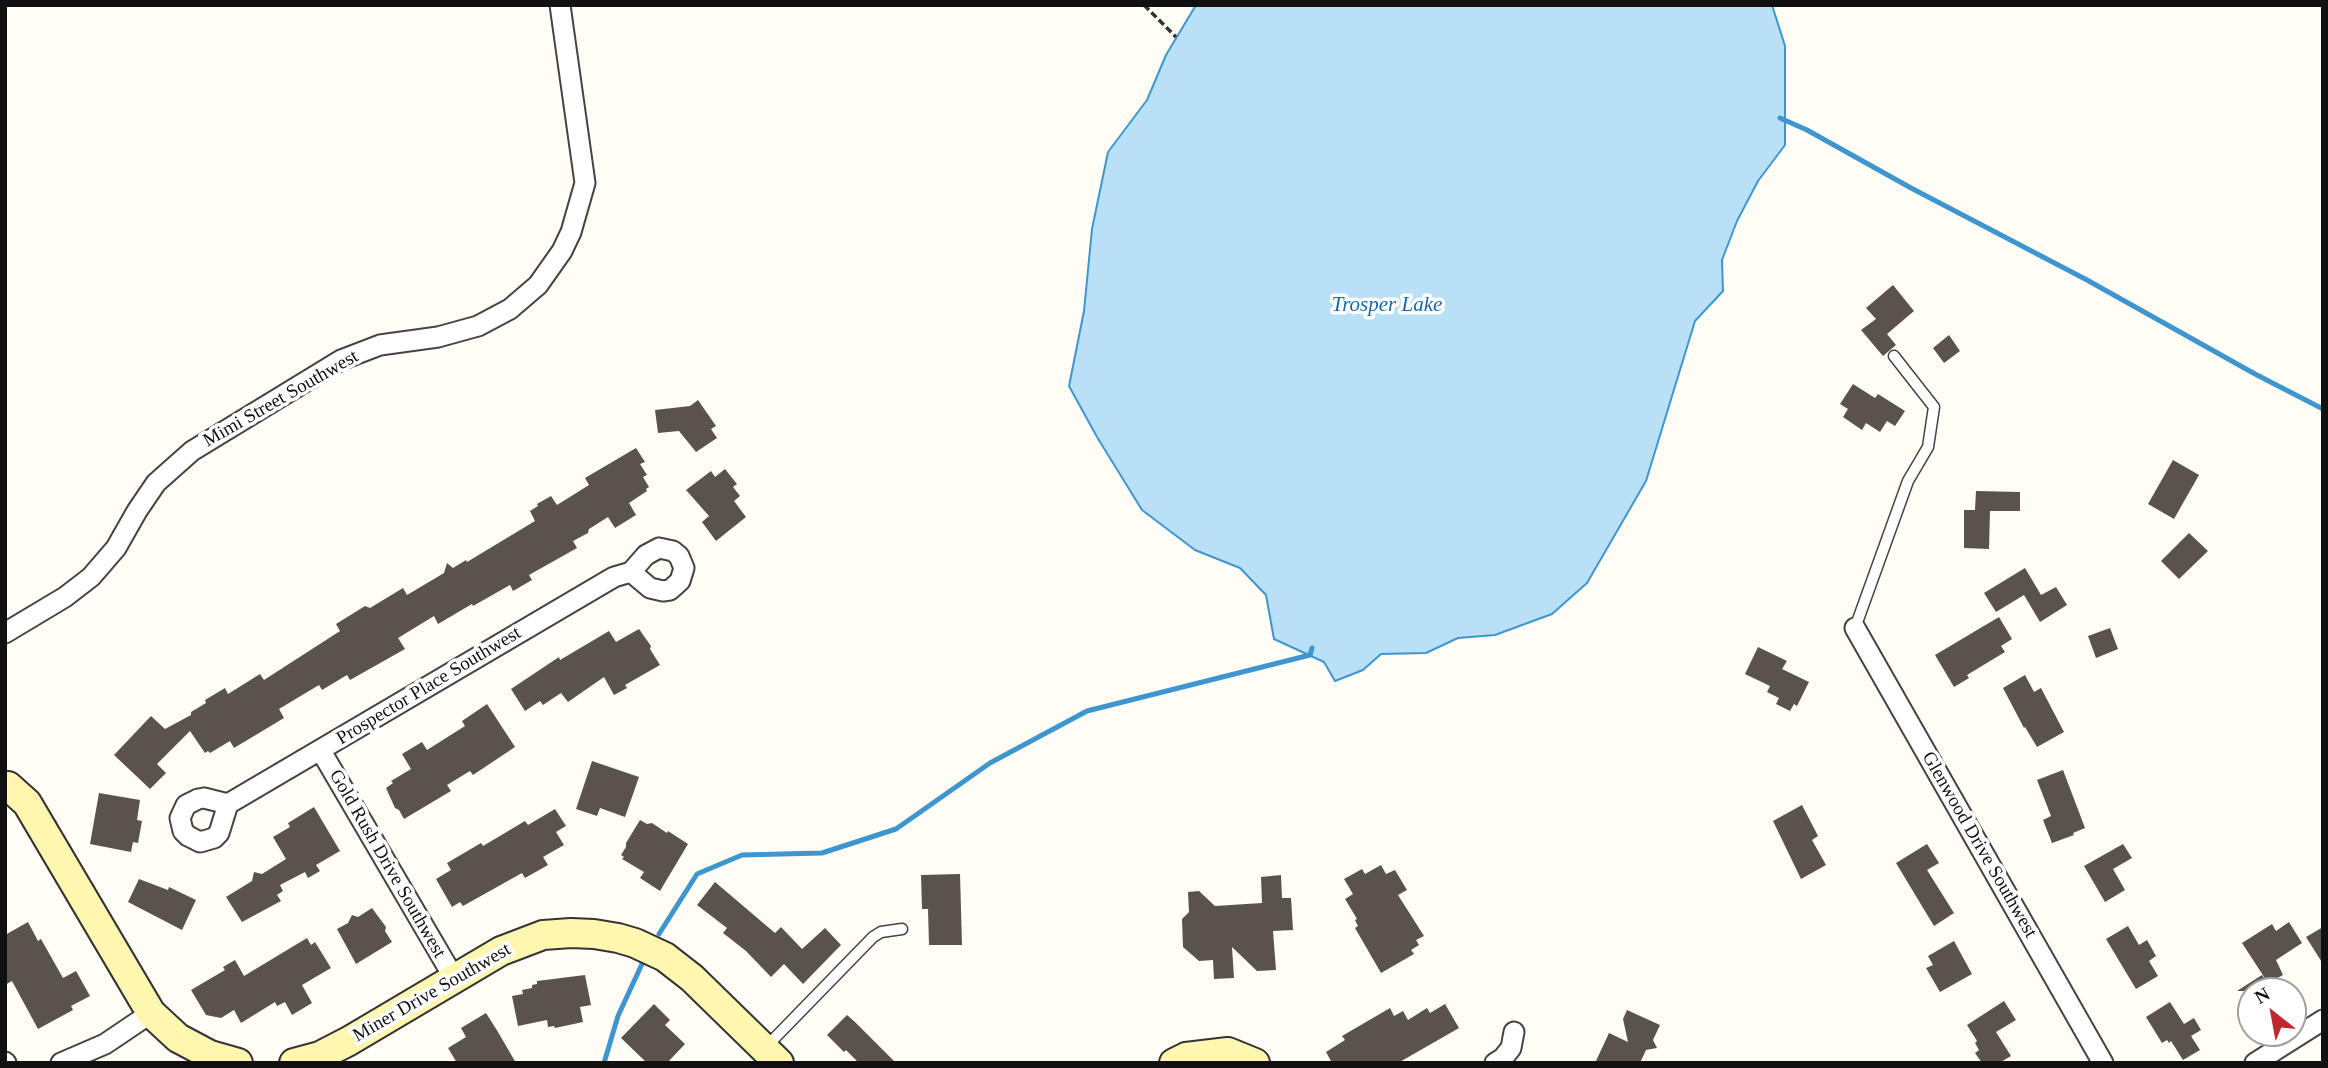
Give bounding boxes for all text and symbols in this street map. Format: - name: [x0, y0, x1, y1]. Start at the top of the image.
- water label: Trosper Lake: [1332, 292, 1442, 318]
- street label: Mimi Street Southwest: [199, 345, 363, 453]
- street label: Prospector Place Southwest: [333, 622, 525, 750]
- street label: Glenwood Drive Southwest: [1916, 748, 2042, 942]
- street label: Gold Rush Drive Southwest: [324, 766, 450, 962]
- street label: Miner Drive Southwest: [349, 939, 515, 1047]
- north arrow: [2237, 977, 2307, 1047]
- text: N: [2251, 983, 2273, 1008]

